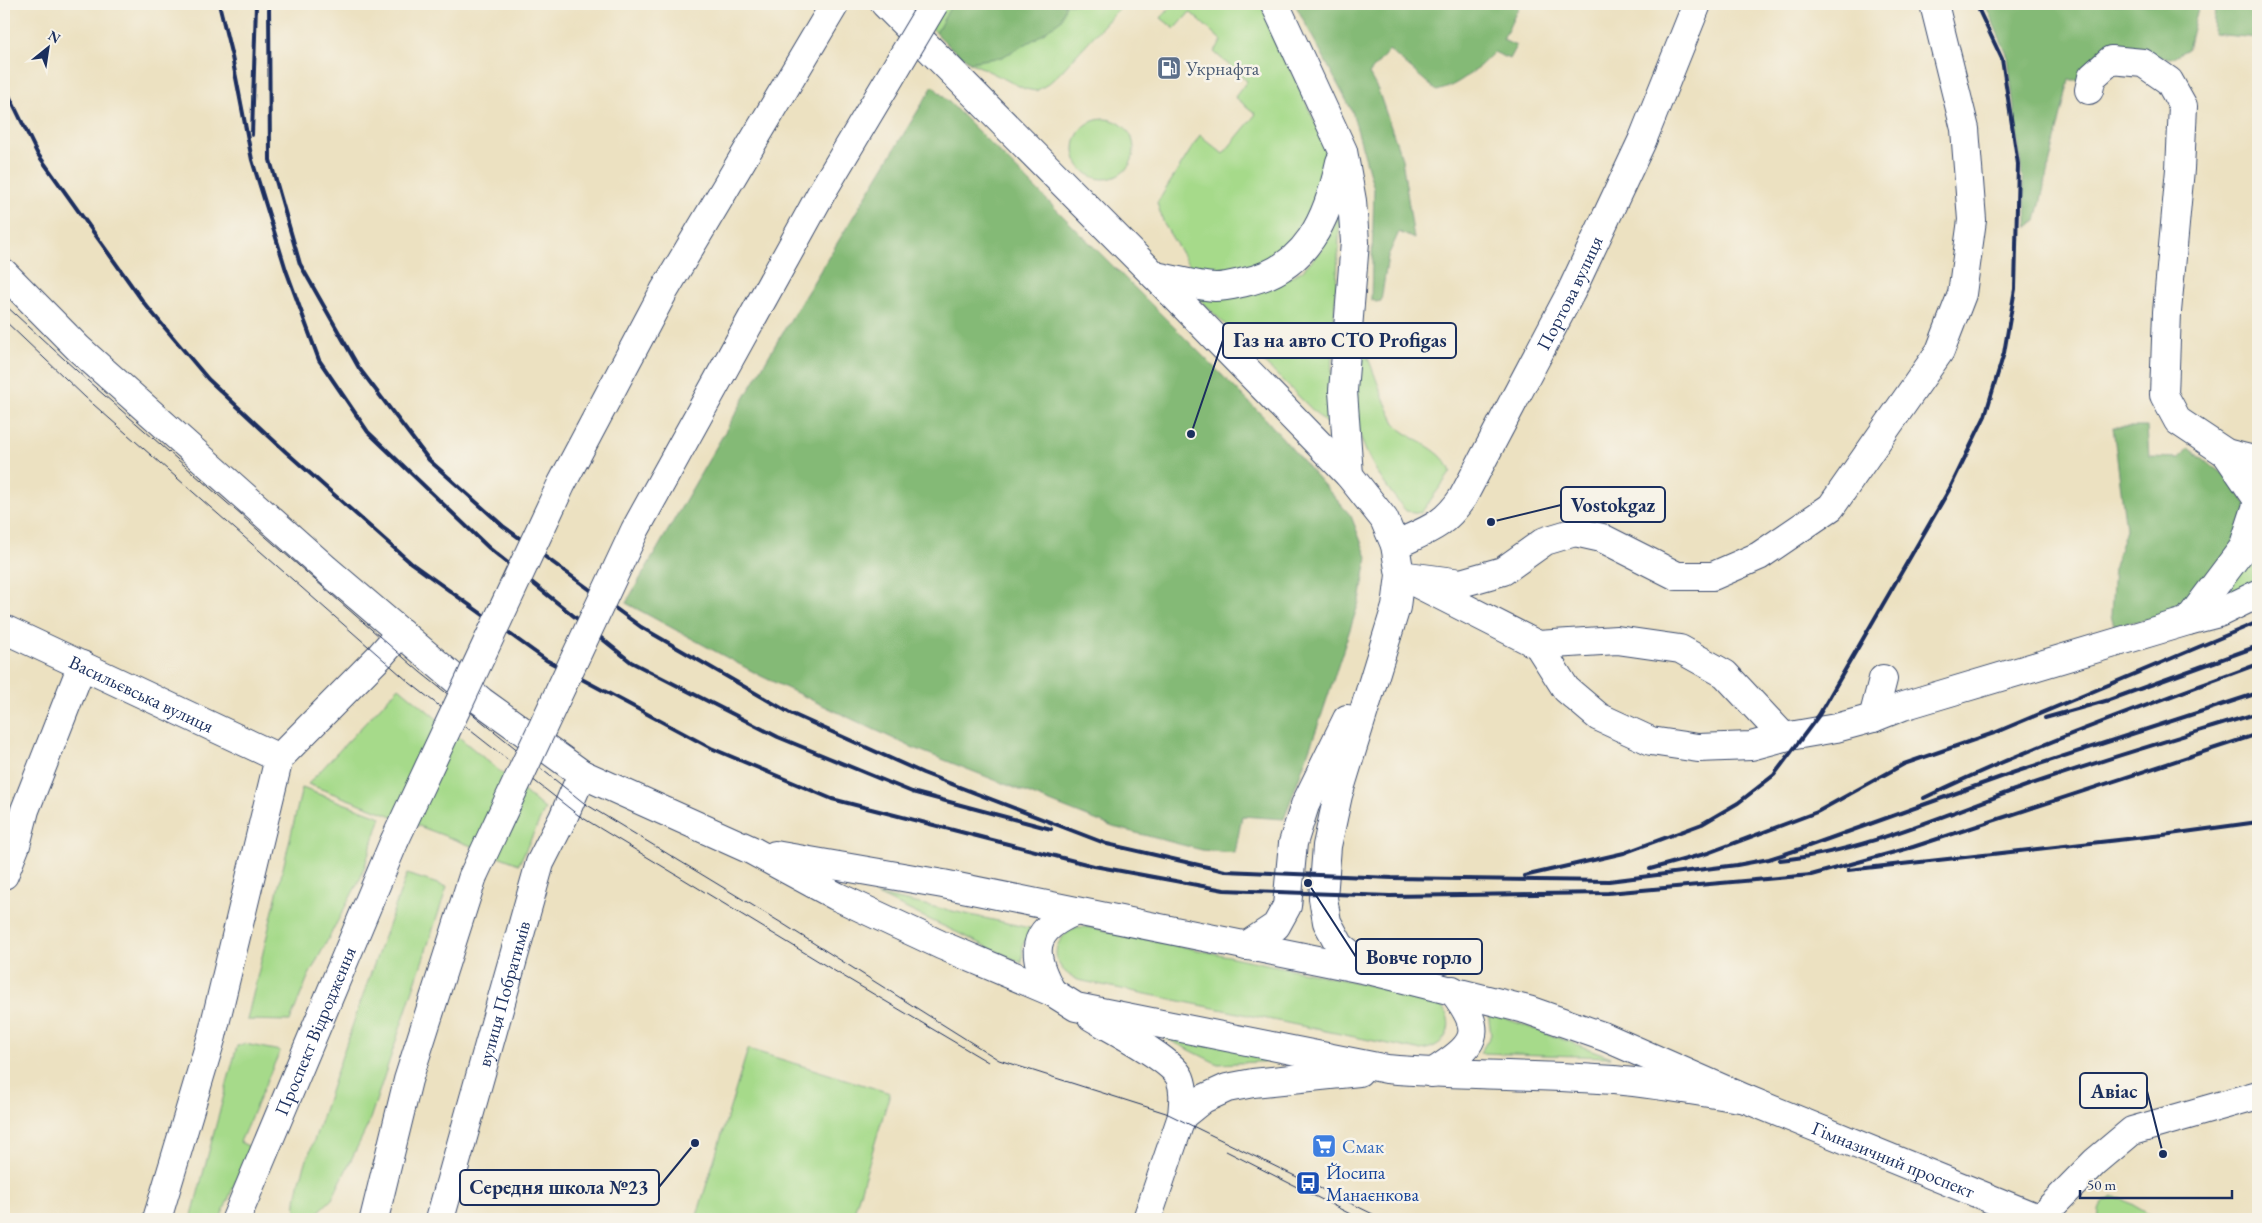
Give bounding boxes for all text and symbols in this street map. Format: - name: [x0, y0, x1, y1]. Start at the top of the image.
- north arrow: [22, 22, 72, 72]
- text: N: [45, 26, 64, 48]
- fuel station icon: Укрнафта: [1156, 55, 1182, 81]
- place label: Укрнафта: [1185, 56, 1260, 81]
- street label: Портова вулиця: [1530, 231, 1608, 354]
- callout: Газ на авто СТО Profigas: [1223, 323, 1456, 358]
- text: Газ на авто СТО Profigas: [1233, 327, 1447, 353]
- callout: Vostokgaz: [1561, 487, 1665, 522]
- text: Vostokgaz: [1571, 492, 1655, 518]
- street label: Васильєвська вулиця: [65, 649, 218, 738]
- street label: вулиця Побратимів: [471, 918, 536, 1070]
- callout: Вовче горло: [1356, 939, 1482, 974]
- street label: Проспект Відродження: [268, 942, 362, 1119]
- text: Вовче горло: [1366, 944, 1472, 970]
- callout: Авіас: [2080, 1073, 2147, 1108]
- text: Авіас: [2090, 1078, 2137, 1104]
- street label: Гімназичний проспект: [1808, 1115, 1979, 1204]
- supermarket icon: Смак: [1311, 1133, 1337, 1159]
- place label: Смак: [1342, 1134, 1384, 1159]
- place label: Йосипа Манаєнкова: [1326, 1160, 1419, 1207]
- scale bar: [2080, 1168, 2232, 1200]
- callout: Середня школа №23: [460, 1170, 659, 1205]
- bus stop icon: Йосипа Манаєнкова: [1295, 1170, 1321, 1196]
- text: Середня школа №23: [469, 1174, 649, 1200]
- text: 50 m: [2087, 1175, 2116, 1194]

